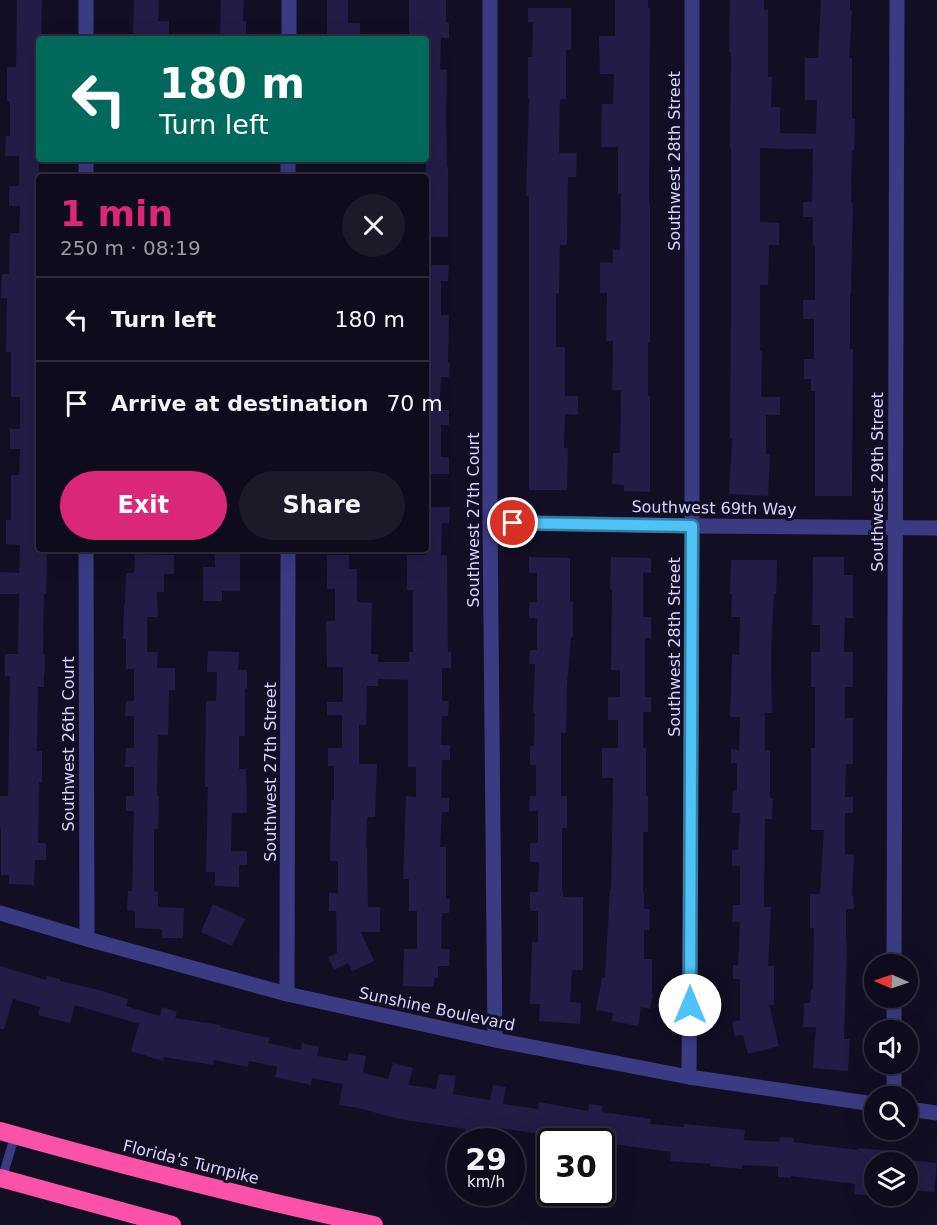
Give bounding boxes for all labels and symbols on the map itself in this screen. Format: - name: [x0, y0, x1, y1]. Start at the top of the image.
- street label: Southwest 28th Street: [665, 71, 684, 251]
- street label: Southwest 29th Street: [868, 392, 887, 572]
- street label: Southwest 27th Court: [464, 433, 483, 607]
- pin: [487, 497, 538, 548]
- street label: Southwest 69th Way: [631, 497, 797, 519]
- street label: Southwest 28th Street: [665, 557, 684, 737]
- street label: Southwest 26th Court: [59, 657, 78, 831]
- street label: Southwest 27th Street: [261, 682, 280, 862]
- north arrow: [864, 954, 918, 1008]
- position arrow: [658, 973, 722, 1037]
- street label: Sunshine Boulevard: [357, 983, 517, 1035]
- speed limit sign: 30: [537, 1128, 615, 1206]
- street label: Florida's Turnpike: [121, 1136, 261, 1188]

